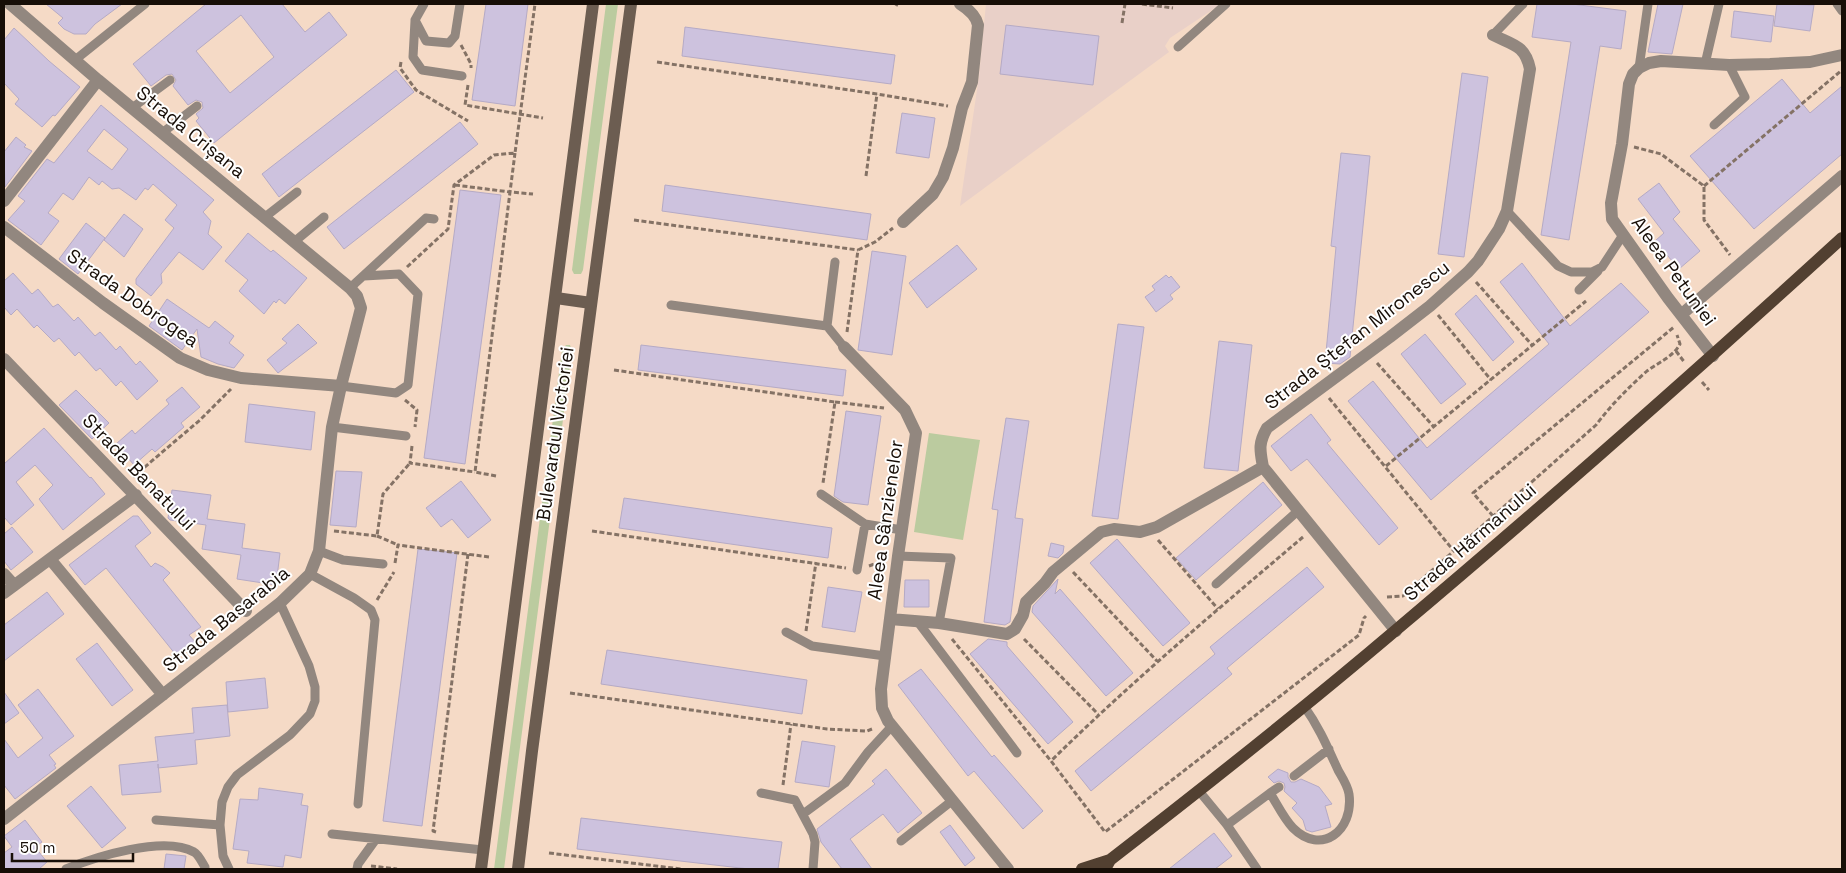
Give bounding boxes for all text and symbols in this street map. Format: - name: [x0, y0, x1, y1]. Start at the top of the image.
- street label: Strada Crișana: [131, 80, 251, 184]
- street label: Aleea Petuniei: [1626, 211, 1722, 331]
- street label: Strada Dobrogea: [62, 243, 204, 353]
- street label: Strada Ștefan Mironescu: [1259, 255, 1455, 415]
- street label: Bulevardul Victoriei: [530, 345, 580, 523]
- street label: Strada Banatului: [77, 408, 201, 536]
- street label: Aleea Sânzienelor: [861, 438, 909, 602]
- street label: Strada Hărmanului: [1398, 478, 1542, 606]
- street label: Strada Basarabia: [158, 560, 294, 678]
- scale bar: [12, 830, 134, 862]
- text: 50 m: [20, 838, 55, 857]

